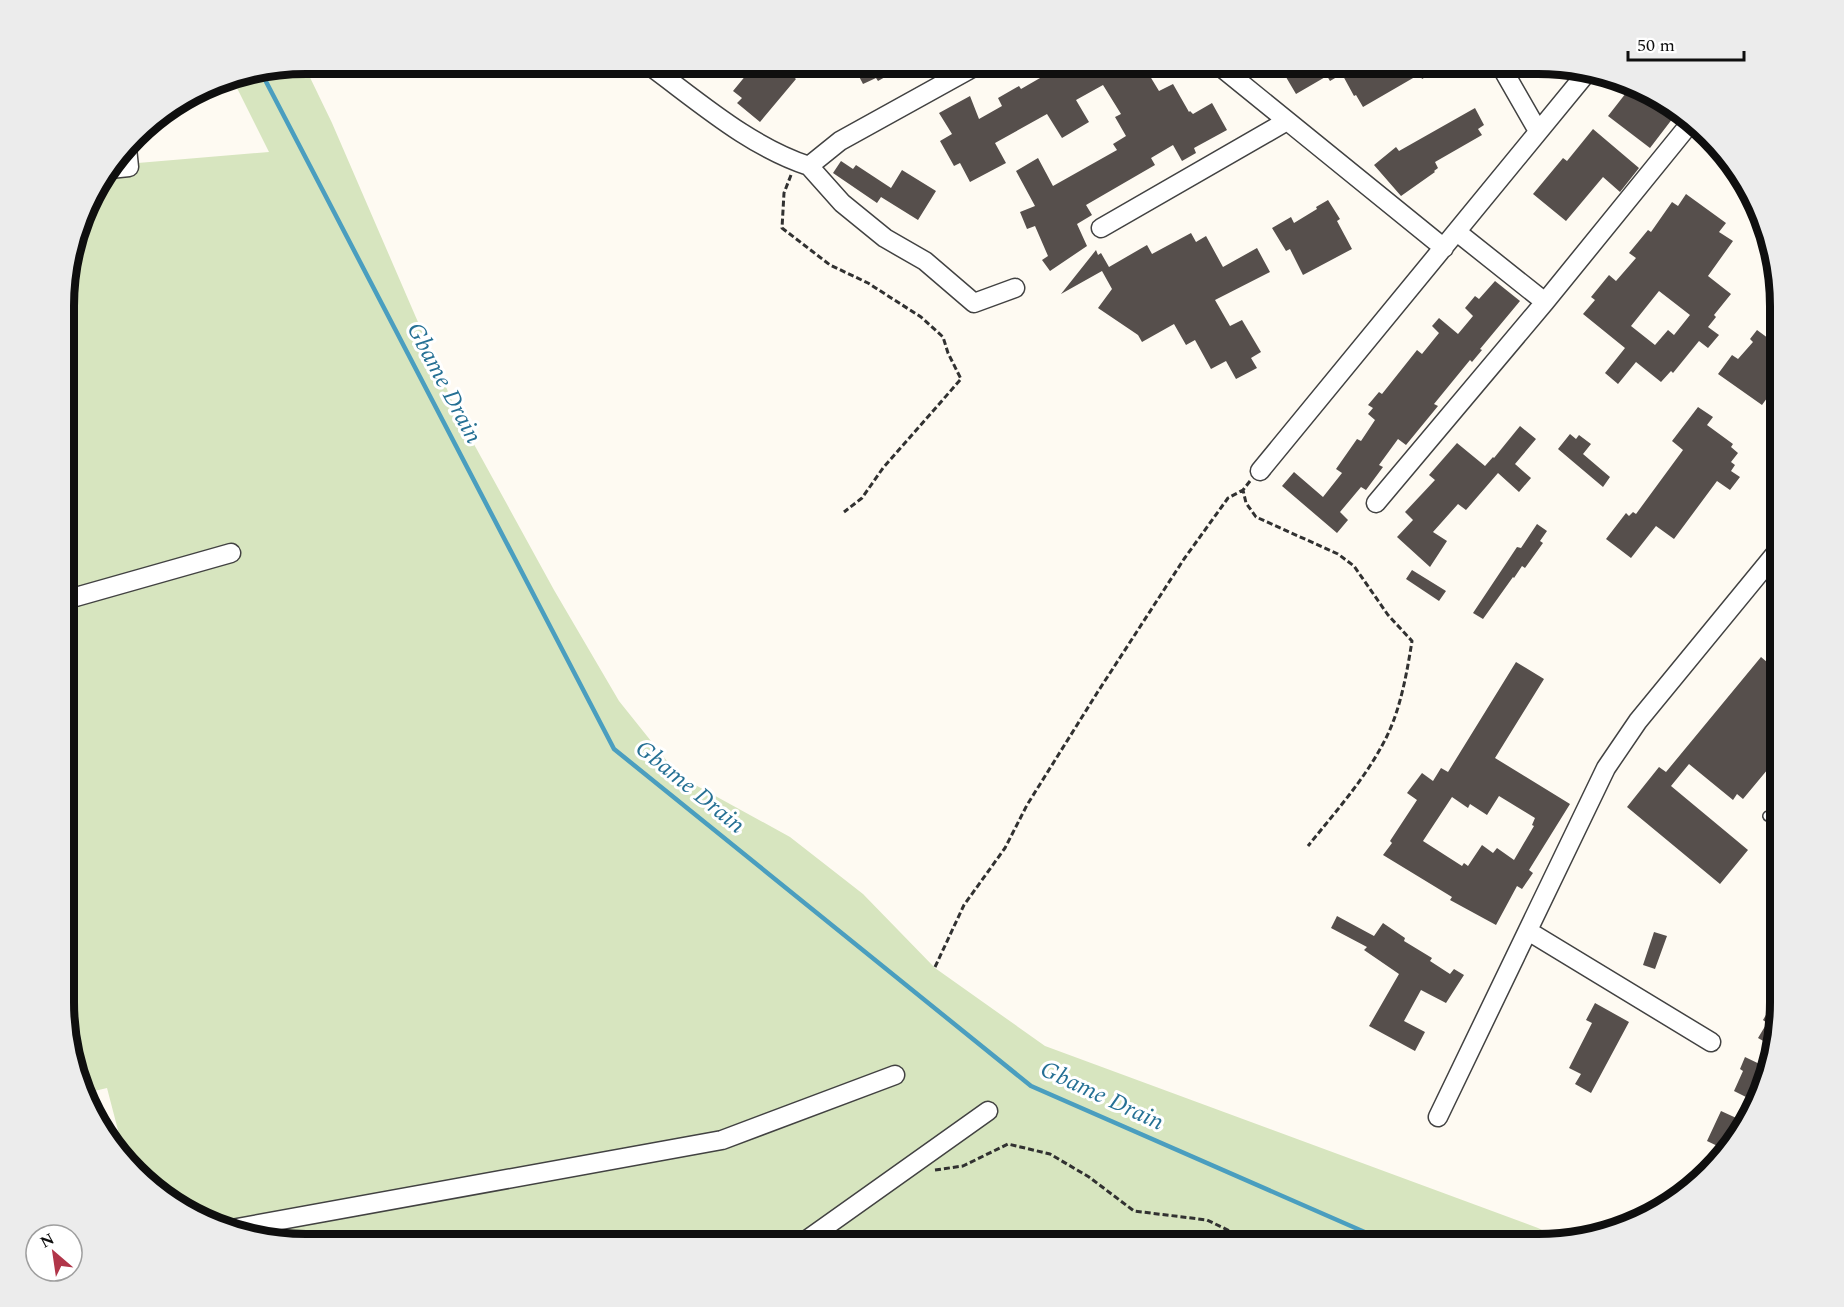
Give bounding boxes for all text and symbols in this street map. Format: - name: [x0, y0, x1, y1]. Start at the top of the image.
- scale bar: [1628, 24, 1744, 62]
- text: 50 m: [1637, 32, 1675, 59]
- water label: Gbame Drain: [397, 316, 491, 450]
- water label: Gbame Drain: [627, 731, 753, 843]
- water label: Gbame Drain: [1034, 1052, 1170, 1141]
- north arrow: [24, 1223, 84, 1283]
- text: N: [36, 1227, 59, 1254]

